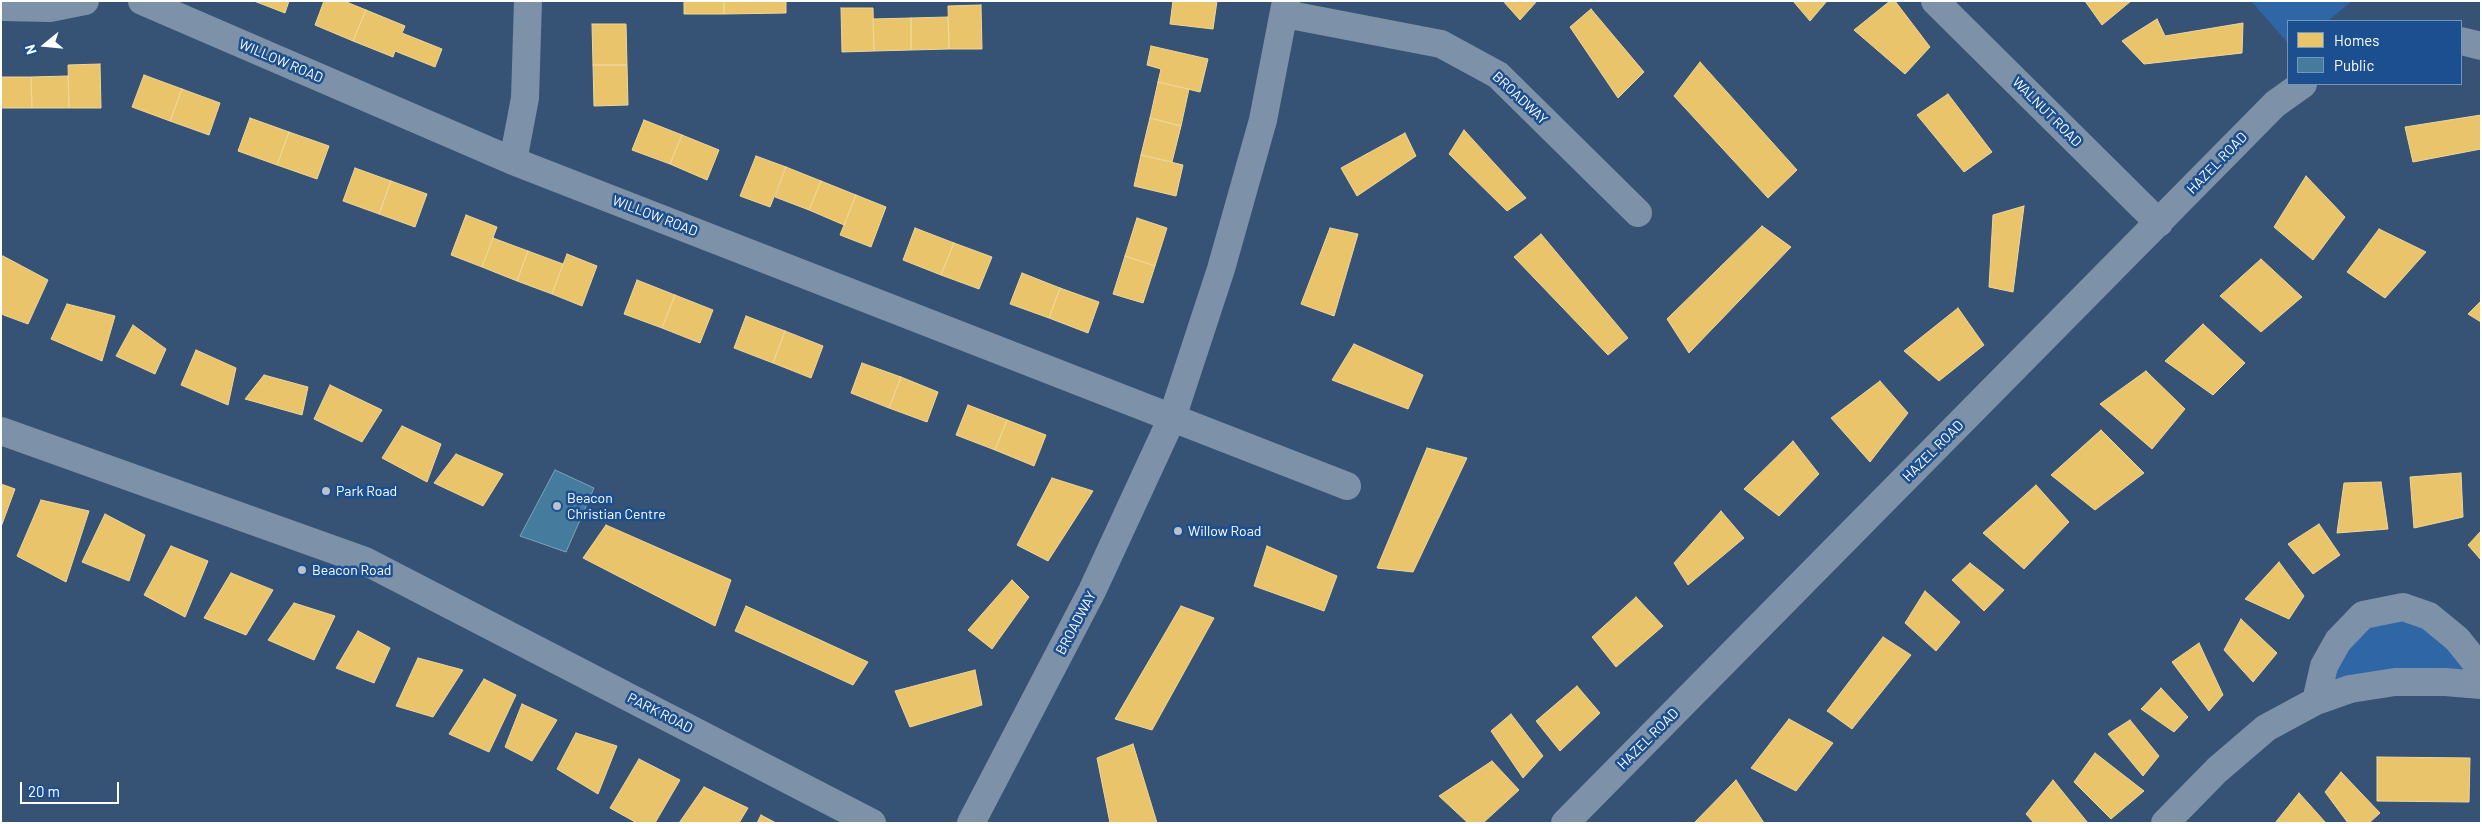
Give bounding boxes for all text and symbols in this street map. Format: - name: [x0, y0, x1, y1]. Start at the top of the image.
- north arrow: [20, 20, 70, 70]
- legend: [2287, 20, 2462, 85]
- text: Homes: [2334, 31, 2379, 49]
- street label: WILLOW ROAD: [236, 36, 326, 86]
- text: N: [21, 43, 40, 56]
- text: Public: [2334, 56, 2374, 74]
- street label: BROADWAY: [1489, 68, 1551, 128]
- street label: WALNUT ROAD: [2009, 74, 2085, 150]
- street label: HAZEL ROAD: [2183, 129, 2251, 197]
- street label: WILLOW ROAD: [610, 192, 700, 240]
- street label: HAZEL ROAD: [1899, 417, 1967, 485]
- place label: Park Road: [336, 483, 397, 499]
- marker: Park Road: [320, 485, 332, 497]
- place label: Beacon Christian Centre: [567, 490, 666, 522]
- marker: Beacon Christian Centre: [551, 500, 563, 512]
- place label: Willow Road: [1188, 523, 1261, 539]
- marker: Willow Road: [1172, 525, 1184, 537]
- place label: Beacon Road: [312, 562, 391, 578]
- marker: Beacon Road: [296, 564, 308, 576]
- street label: BROADWAY: [1052, 588, 1100, 658]
- street label: PARK ROAD: [625, 689, 695, 737]
- street label: HAZEL ROAD: [1614, 705, 1682, 773]
- scale bar: [22, 772, 121, 804]
- text: 20 m: [28, 782, 60, 800]

